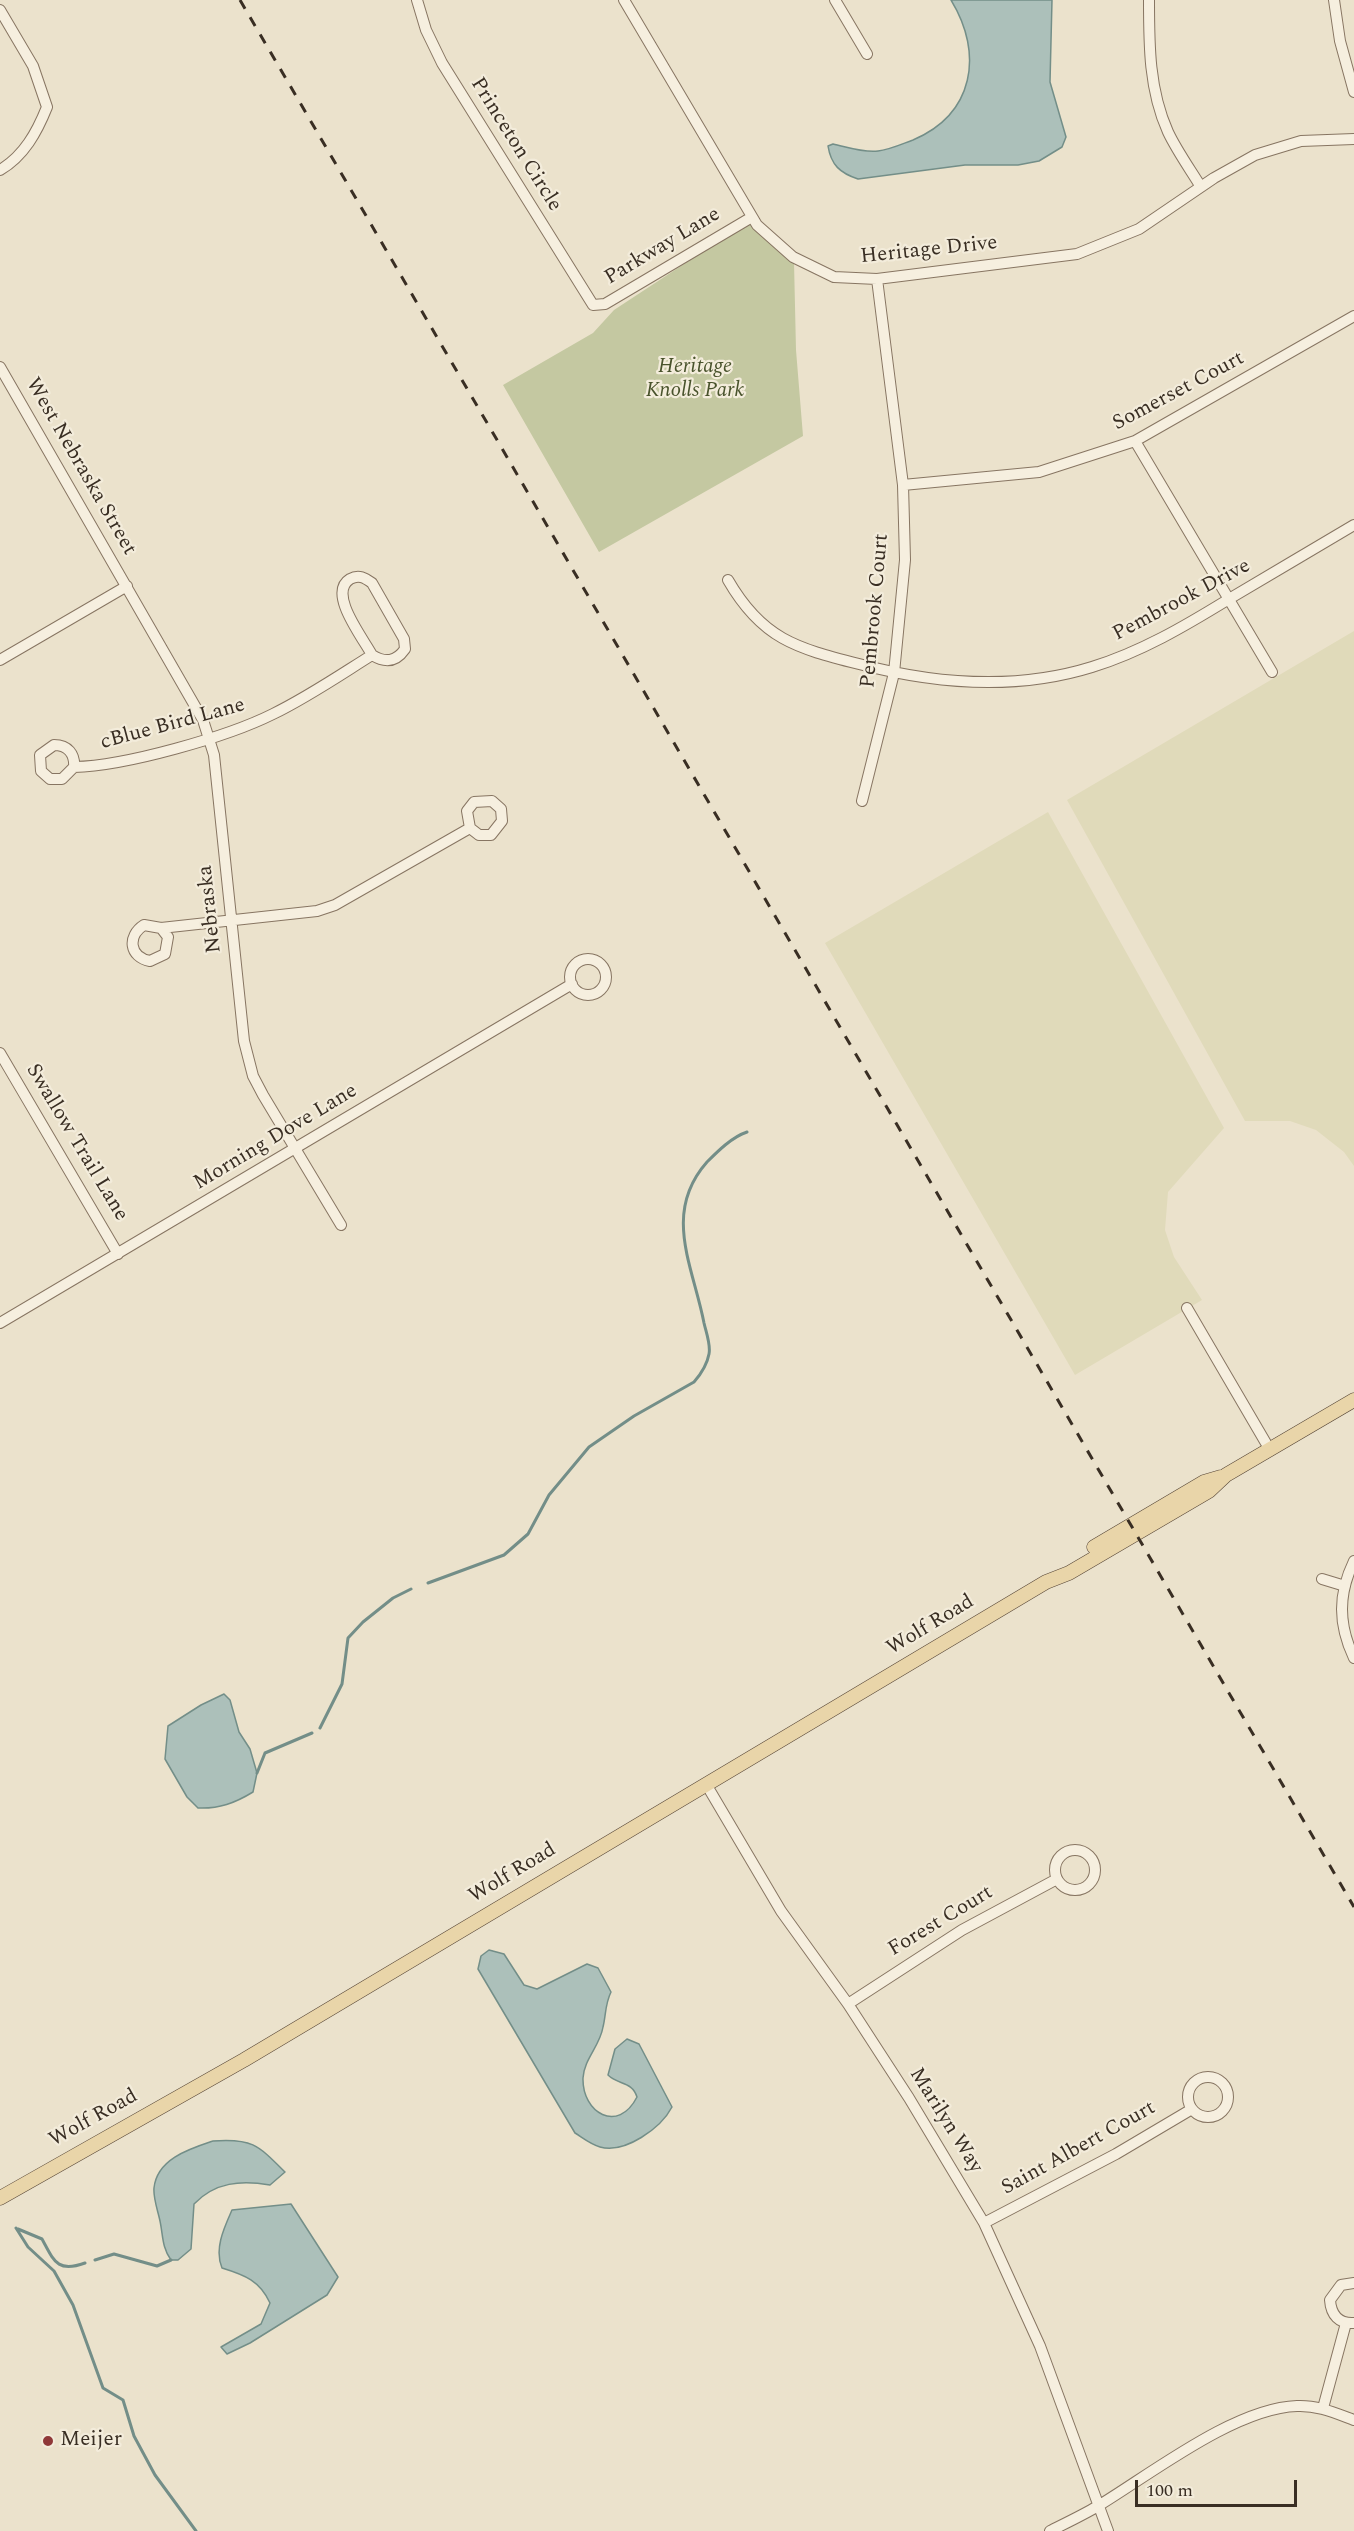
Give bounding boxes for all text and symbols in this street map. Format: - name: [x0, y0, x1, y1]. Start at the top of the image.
- street label: Princeton Circle: [464, 73, 566, 217]
- street label: Parkway Lane: [601, 203, 725, 291]
- street label: Heritage Drive: [859, 231, 999, 271]
- street label: Somerset Court: [1109, 347, 1249, 437]
- park label: Heritage Knolls Park: [646, 355, 744, 405]
- street label: West Nebraska Street: [19, 374, 141, 560]
- street label: Pembrook Court: [857, 533, 895, 689]
- street label: Pembrook Drive: [1109, 554, 1255, 648]
- street label: cBlue Bird Lane: [98, 694, 248, 756]
- street label: Nebraska: [194, 864, 228, 954]
- street label: Swallow Trail Lane: [19, 1060, 133, 1226]
- street label: Morning Dove Lane: [190, 1079, 362, 1197]
- street label: Wolf Road: [883, 1590, 979, 1662]
- street label: Wolf Road: [465, 1838, 561, 1910]
- street label: Forest Court: [884, 1881, 998, 1963]
- street label: Marilyn Way: [903, 2064, 987, 2178]
- street label: Wolf Road: [45, 2084, 143, 2154]
- street label: Saint Albert Court: [998, 2096, 1160, 2202]
- place label: Meijer: [60, 2428, 122, 2454]
- marker: Meijer: [41, 2434, 55, 2448]
- scale bar: [1138, 2468, 1300, 2506]
- text: 100 m: [1146, 2477, 1193, 2504]

